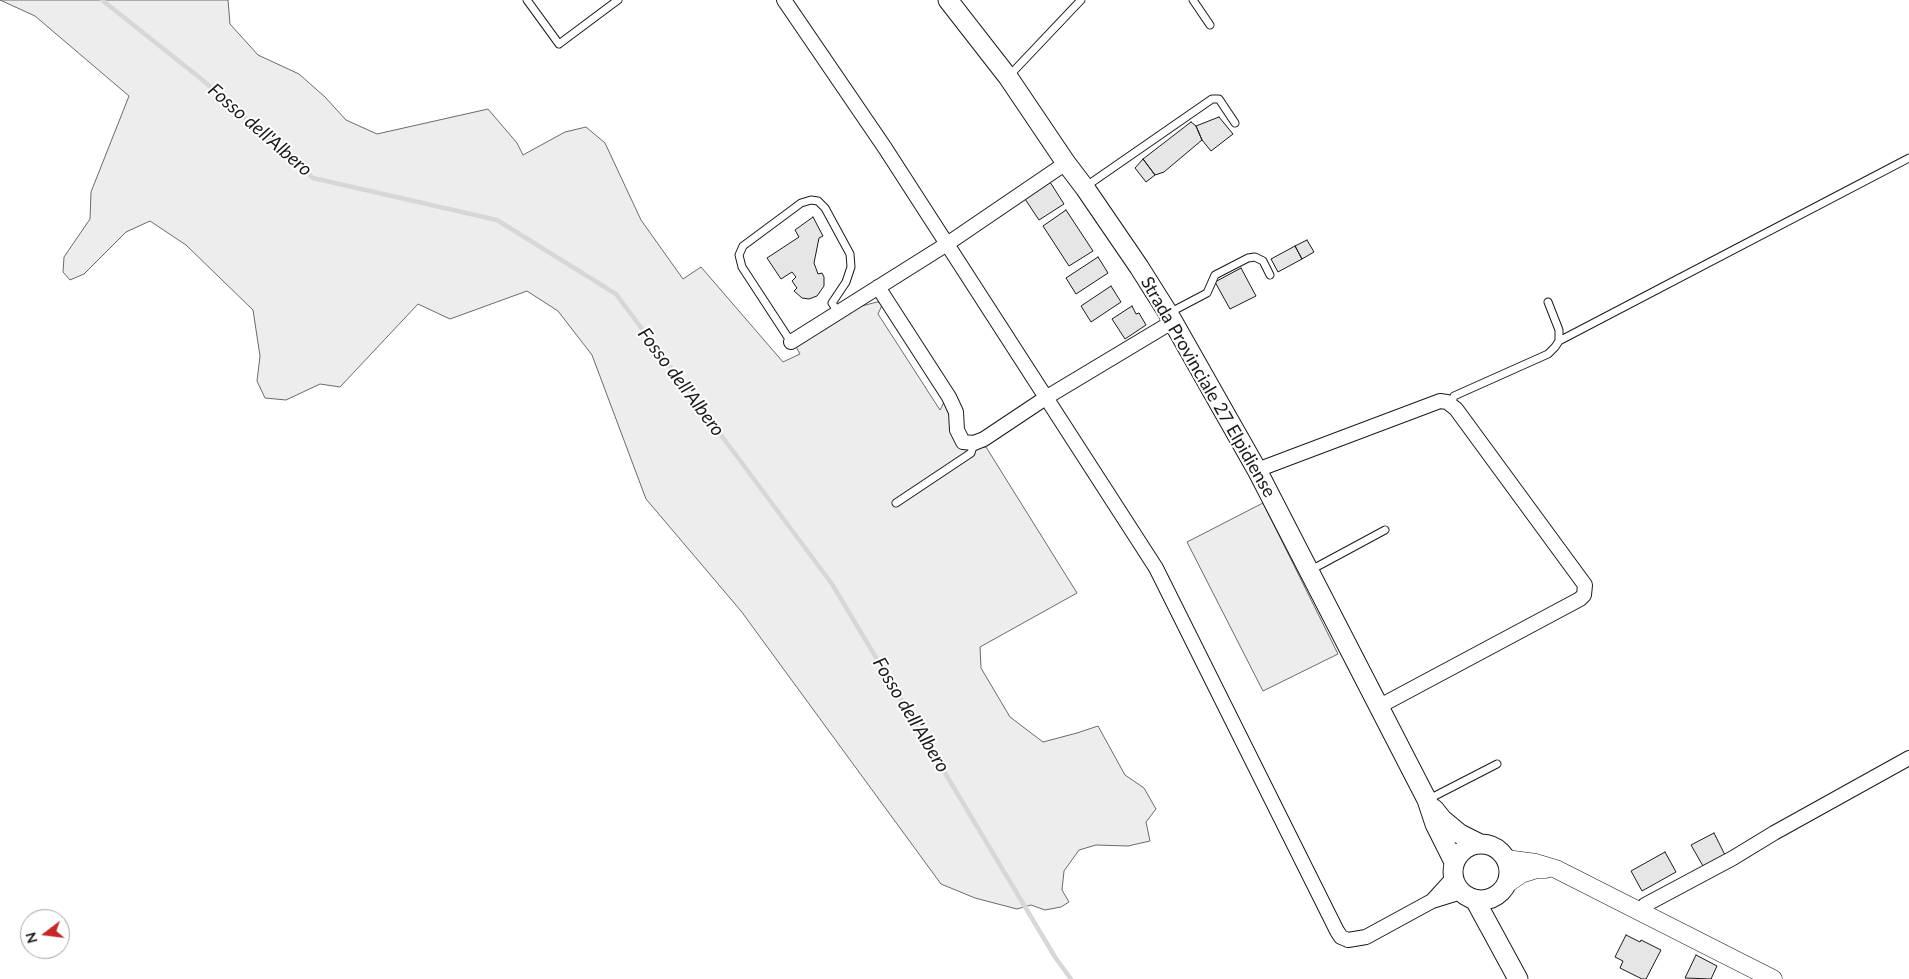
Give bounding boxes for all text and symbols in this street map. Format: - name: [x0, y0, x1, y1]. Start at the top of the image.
- water label: Fosso dell'Albero: [203, 79, 317, 181]
- street label: Strada Provinciale 27 Elpidiense: [1136, 273, 1280, 501]
- water label: Fosso dell'Albero: [633, 323, 729, 441]
- water label: Fosso dell'Albero: [868, 653, 954, 777]
- north arrow: [20, 909, 70, 959]
- text: N: [21, 930, 41, 945]

